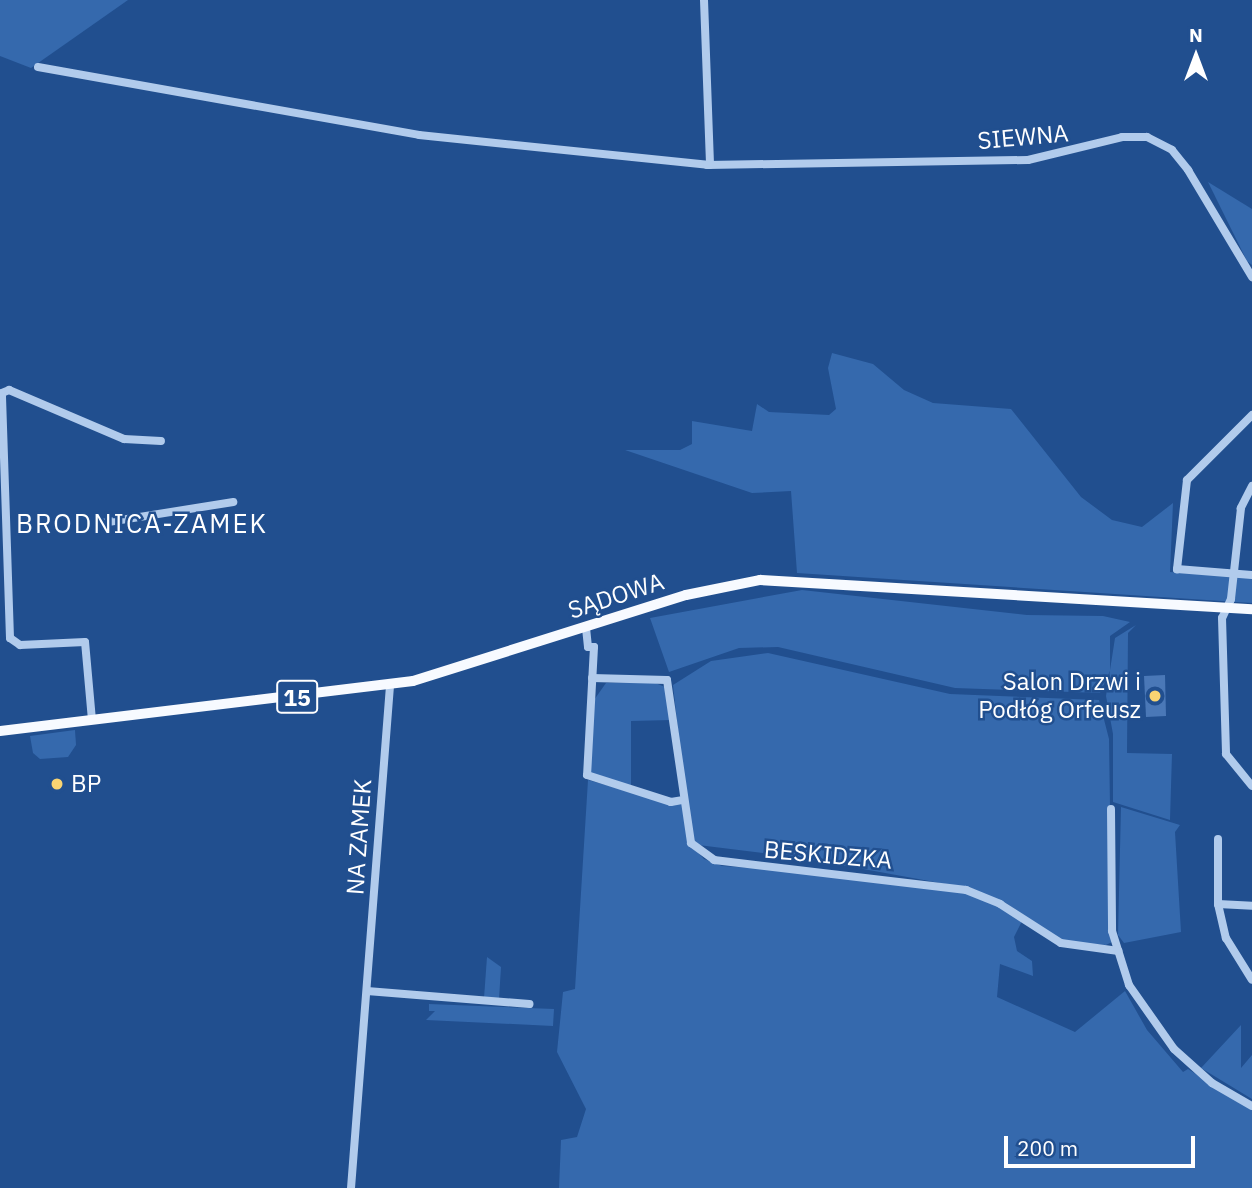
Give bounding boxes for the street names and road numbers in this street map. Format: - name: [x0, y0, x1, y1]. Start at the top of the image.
- street label: SIEWNA: [976, 119, 1070, 155]
- street label: SĄDOWA: [564, 567, 668, 625]
- road number: 15: [276, 678, 318, 716]
- street label: NA ZAMEK: [341, 778, 377, 896]
- street label: BESKIDZKA: [763, 835, 893, 875]

